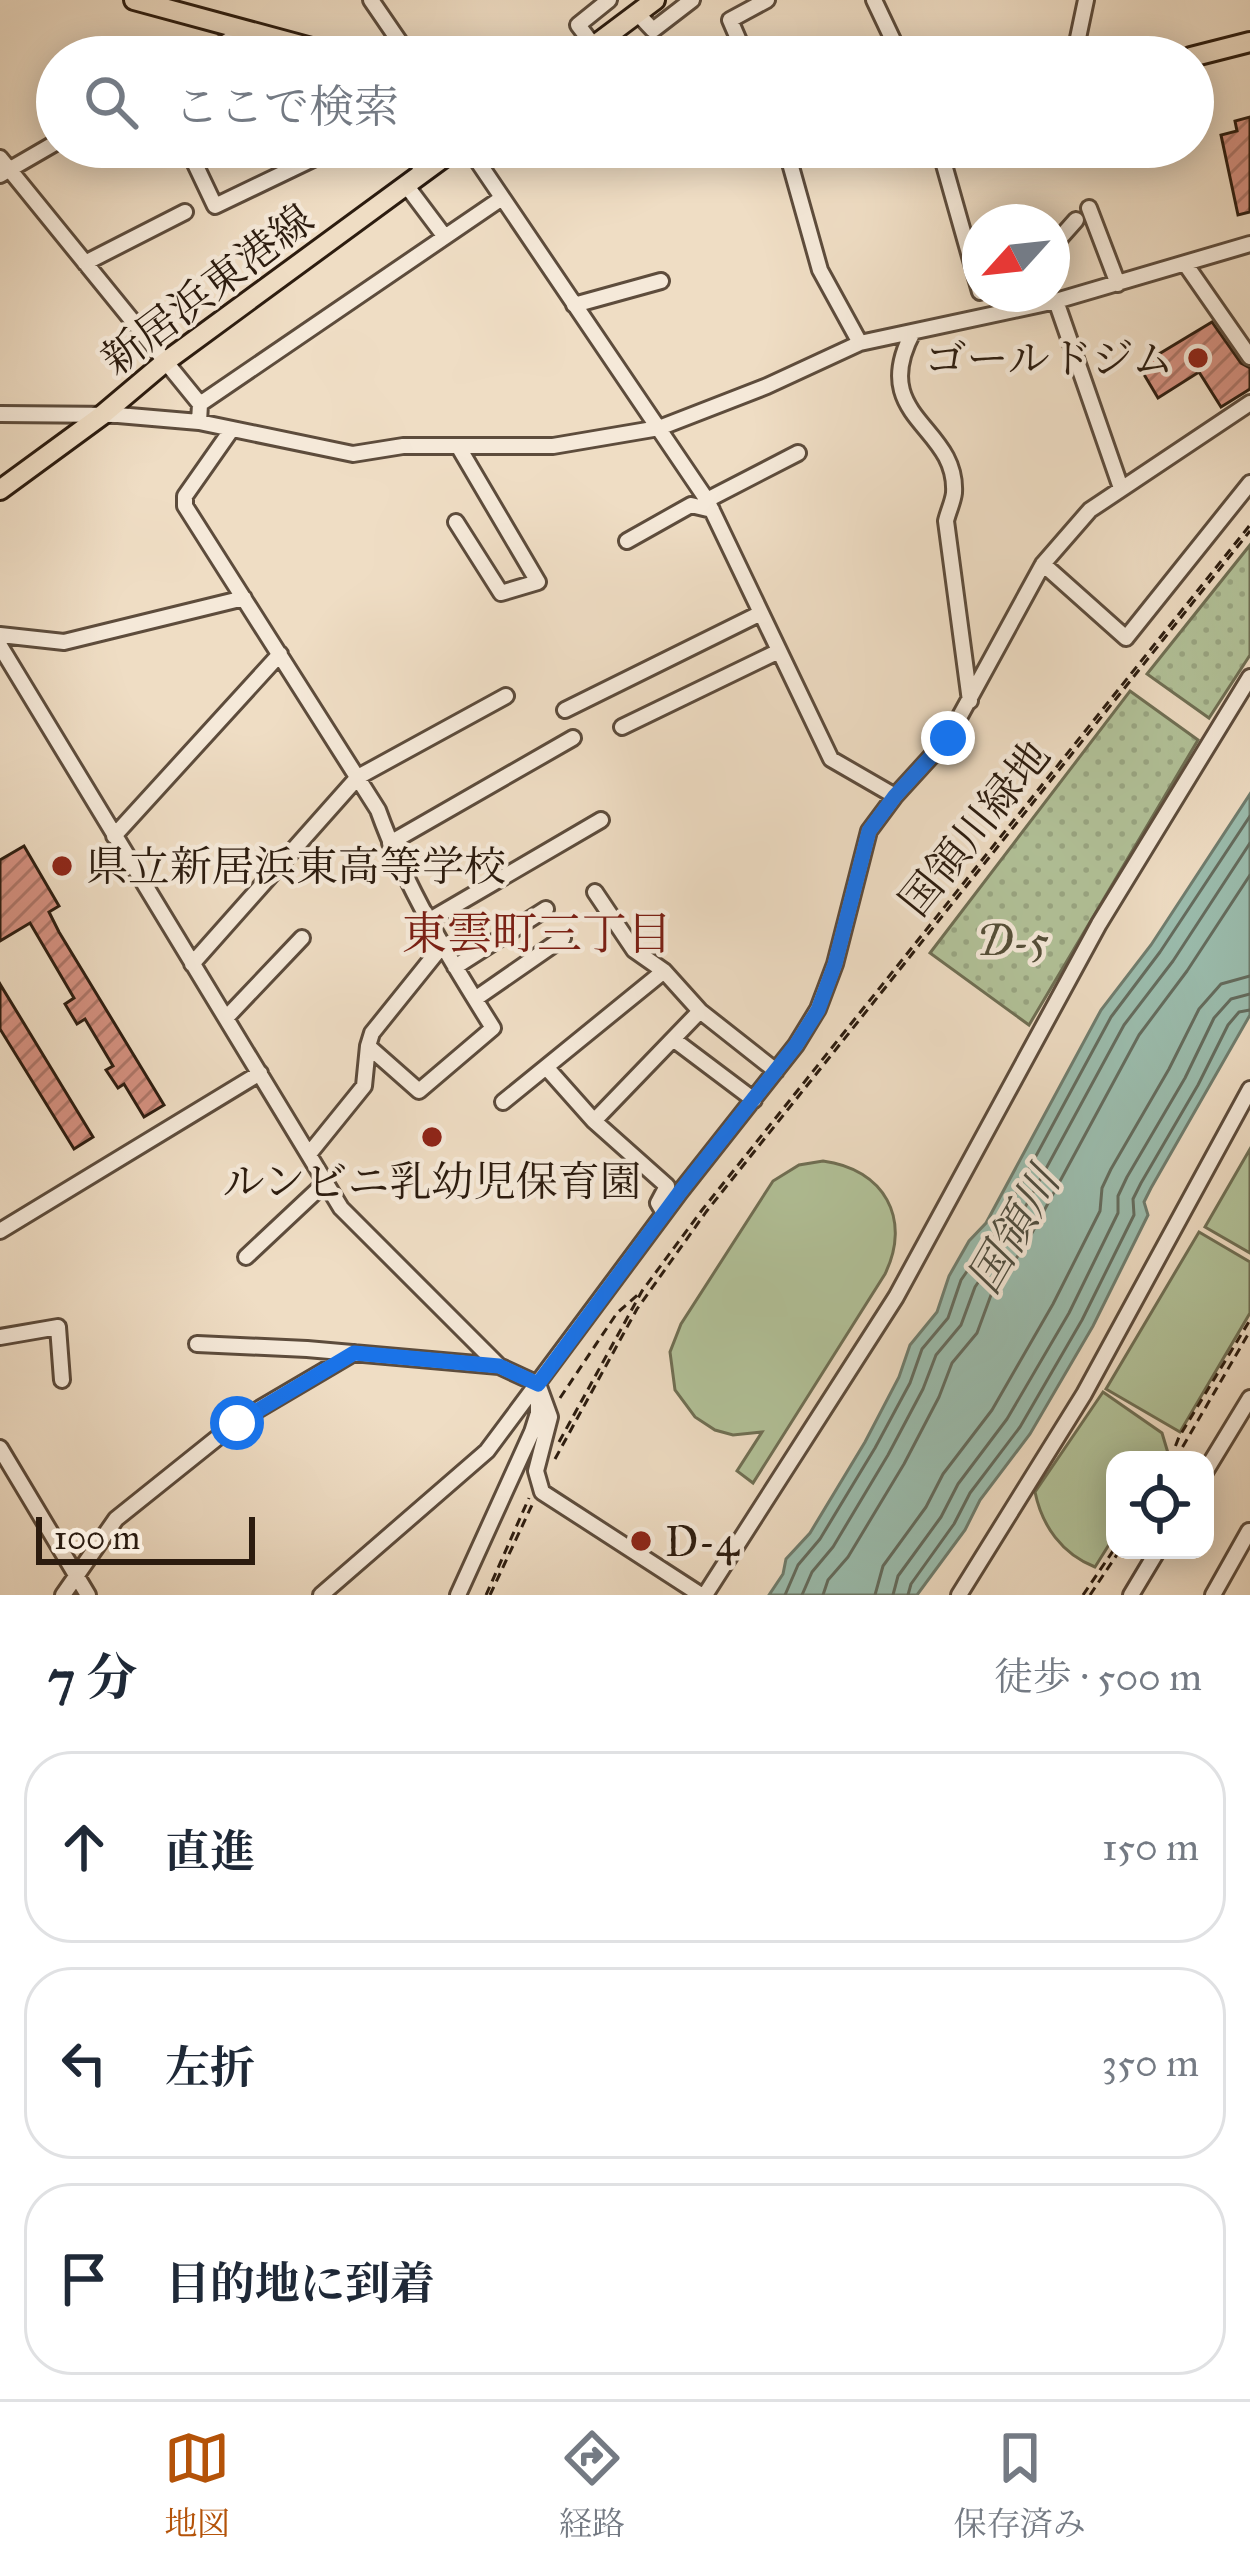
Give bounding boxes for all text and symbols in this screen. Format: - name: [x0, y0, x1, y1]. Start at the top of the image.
- search box: [36, 36, 1214, 168]
- icon: search: [78, 69, 144, 135]
- text: ここで検索: [174, 79, 399, 134]
- street label: 新居浜東港線: [91, 193, 324, 386]
- north arrow: [962, 204, 1070, 312]
- place label: ゴールドジム: [925, 333, 1174, 385]
- marker: ゴールドジム: [1185, 345, 1211, 371]
- route end: [921, 711, 975, 765]
- street label: 国領川緑地: [888, 731, 1061, 927]
- place label: 県立新居浜東高等学校: [86, 841, 506, 893]
- marker: 県立新居浜東高等学校: [49, 853, 75, 879]
- district label: 東雲町三丁目: [402, 906, 672, 961]
- park label: D-5: [977, 915, 1049, 967]
- marker: ルンビニ乳幼児保育園: [419, 1124, 445, 1150]
- water label: 国領川: [956, 1154, 1073, 1302]
- place label: ルンビニ乳幼児保育園: [223, 1156, 641, 1208]
- route start: [210, 1396, 264, 1450]
- map controls: [1106, 1451, 1214, 1559]
- button: locate: [1106, 1451, 1214, 1559]
- scale bar: [36, 1511, 255, 1564]
- place label: D-4: [665, 1516, 740, 1568]
- text: 100 m: [54, 1518, 140, 1558]
- marker: D-4: [628, 1528, 654, 1554]
- text: 7 分: [48, 1647, 137, 1709]
- text: 徒歩 · 500 m: [994, 1653, 1202, 1701]
- icon: ahead: [51, 1814, 117, 1880]
- text: 150 m: [1102, 1823, 1199, 1871]
- text: 直進: [165, 1824, 255, 1879]
- icon: left: [51, 2030, 117, 2096]
- text: 350 m: [1101, 2039, 1199, 2087]
- text: 左折: [165, 2040, 255, 2095]
- icon: arrive: [51, 2246, 117, 2312]
- text: 目的地に到着: [165, 2256, 435, 2311]
- tab: 地図: [164, 2425, 230, 2544]
- tab: 経路: [559, 2425, 625, 2544]
- tab: 保存済み: [954, 2425, 1086, 2544]

